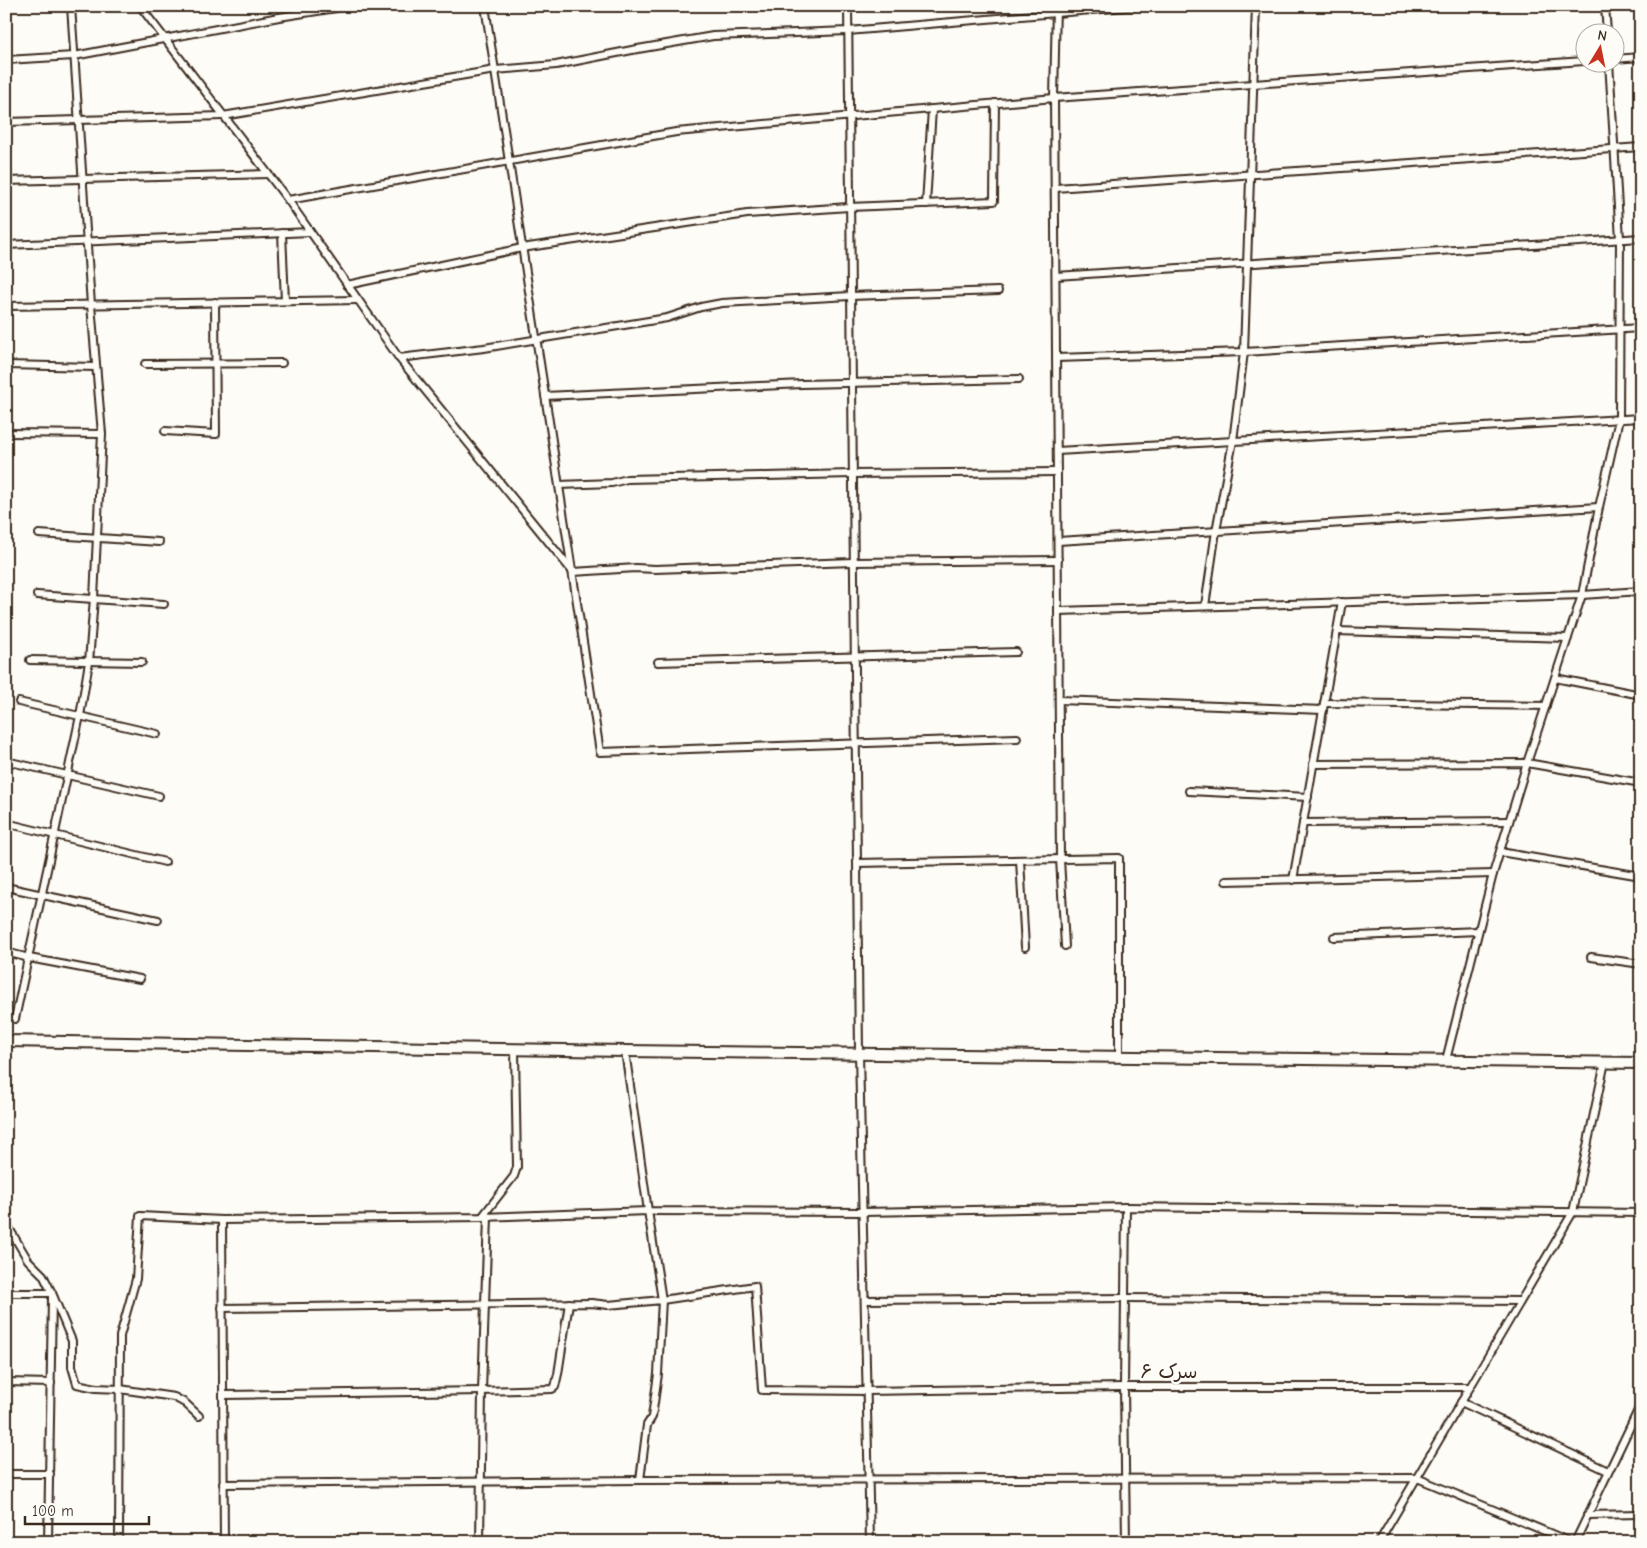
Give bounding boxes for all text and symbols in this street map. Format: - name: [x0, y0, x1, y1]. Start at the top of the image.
- north arrow: [1574, 22, 1624, 72]
- text: N: [1596, 27, 1608, 45]
- street label: سرک ۶: [1141, 1361, 1197, 1383]
- scale bar: [25, 1493, 149, 1525]
- text: 100 m: [32, 1502, 74, 1520]

